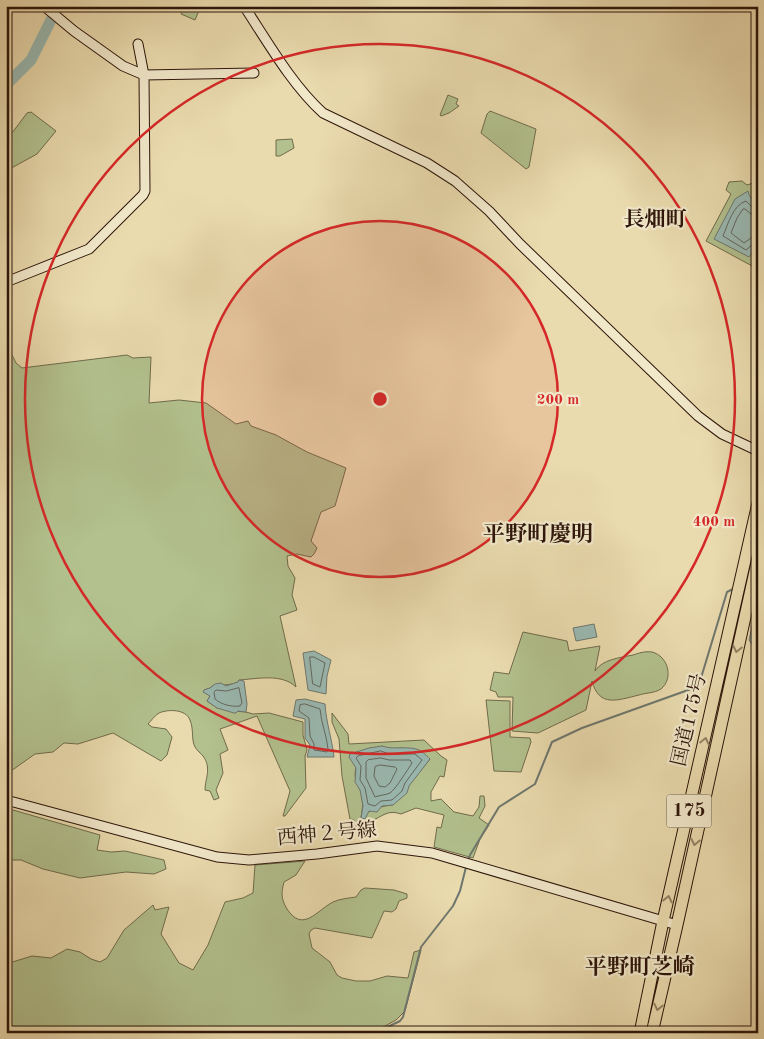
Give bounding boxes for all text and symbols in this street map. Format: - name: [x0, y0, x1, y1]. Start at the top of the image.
- district label: 長畑町: [624, 208, 687, 231]
- centre of rings: [371, 390, 389, 408]
- text: 200 m: [537, 393, 579, 408]
- text: 400 m: [693, 515, 735, 530]
- district label: 平野町慶明: [483, 522, 593, 546]
- one-way arrow: [732, 644, 743, 653]
- street label: 国道175号: [668, 671, 710, 768]
- one-way arrow: [699, 737, 710, 746]
- road number: 175: [666, 794, 712, 828]
- street label: 西神２号線: [276, 819, 378, 849]
- one-way arrow: [690, 837, 701, 846]
- one-way arrow: [662, 895, 673, 904]
- district label: 平野町芝崎: [585, 954, 695, 979]
- one-way arrow: [653, 1002, 664, 1011]

